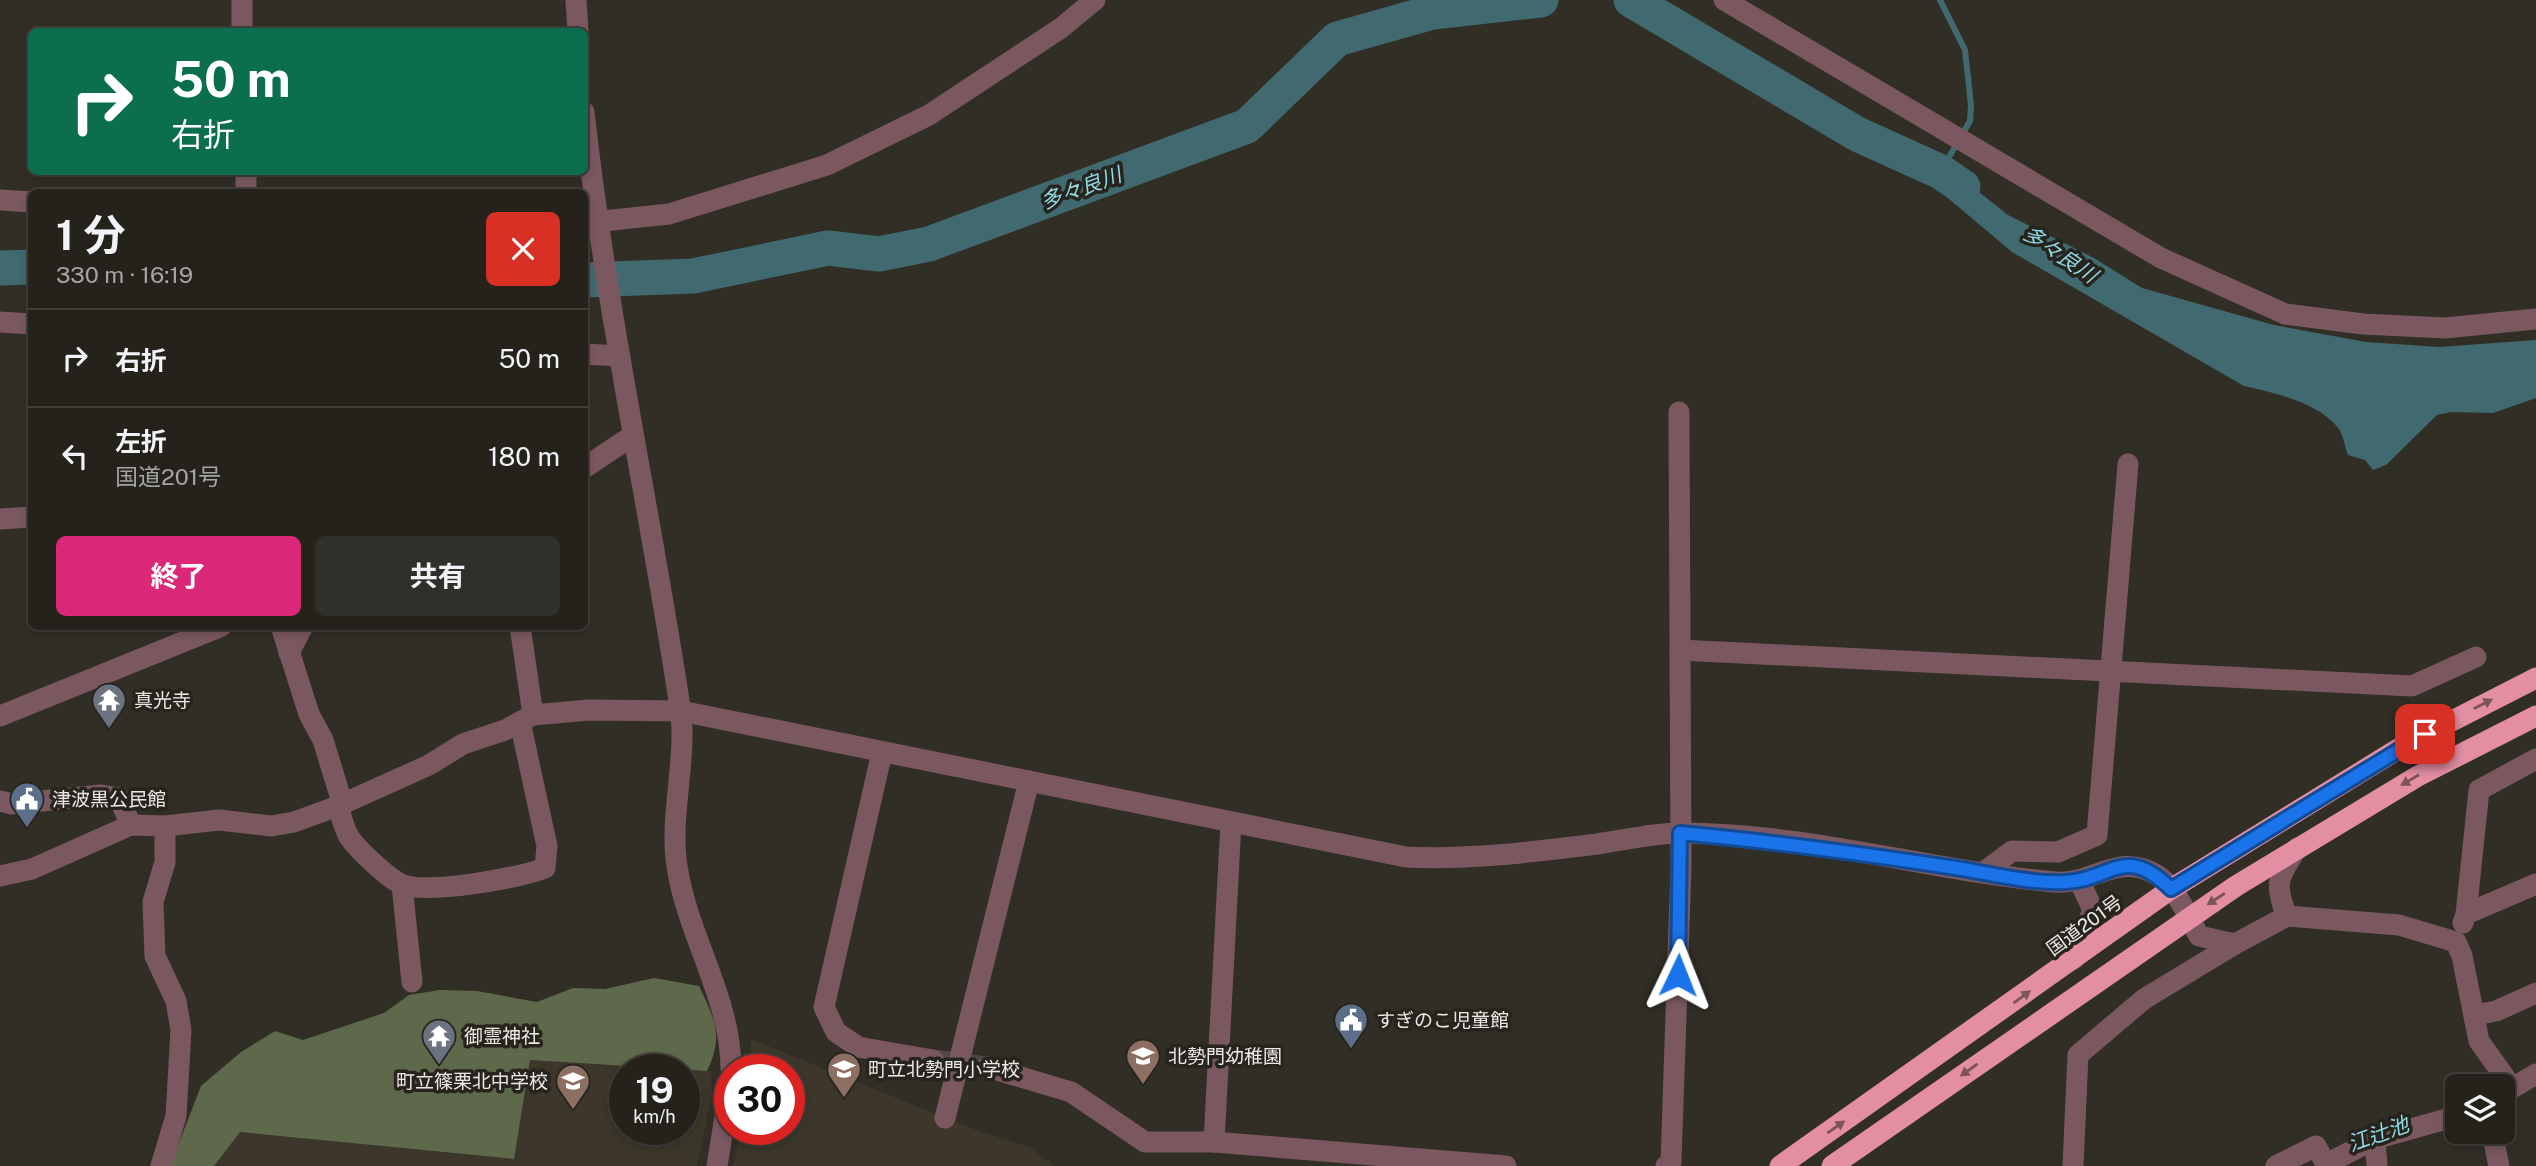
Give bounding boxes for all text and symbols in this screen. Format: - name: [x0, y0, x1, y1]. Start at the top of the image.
- text: 50 m: [171, 50, 291, 108]
- icon: right: [56, 56, 147, 147]
- text: 右折: [171, 116, 235, 153]
- water label: 多々良川: [1037, 161, 1127, 214]
- text: 1 分: [56, 210, 125, 259]
- button: close: [486, 212, 560, 286]
- water label: 多々良川: [2018, 220, 2103, 289]
- text: 330 m · 16:19: [56, 261, 193, 288]
- icon: right: [56, 339, 94, 377]
- text: 50 m: [499, 343, 560, 374]
- text: 右折: [115, 345, 167, 376]
- text: 左折: [115, 426, 167, 457]
- icon: left: [56, 437, 94, 475]
- text: 180 m: [488, 441, 560, 472]
- text: 国道201号: [115, 463, 221, 490]
- button: 終了: [56, 536, 301, 616]
- button: 共有: [315, 536, 560, 616]
- temple icon: 真光寺: [90, 681, 128, 730]
- place label: 真光寺: [134, 689, 191, 711]
- one-way arrow: [2473, 698, 2492, 710]
- pin: [2395, 704, 2455, 764]
- icon: arrive: [2406, 715, 2444, 753]
- one-way arrow: [2400, 774, 2420, 786]
- public building icon: 津波黒公民館: [8, 780, 46, 829]
- place label: 津波黒公民館: [52, 788, 166, 810]
- street label: 国道201号: [2042, 890, 2126, 960]
- one-way arrow: [2207, 892, 2225, 906]
- position arrow: [1641, 938, 1715, 1012]
- one-way arrow: [2013, 990, 2031, 1004]
- public building icon: すぎのこ児童館: [1332, 1001, 1370, 1050]
- place label: すぎのこ児童館: [1376, 1009, 1509, 1031]
- temple icon: 御霊神社: [420, 1017, 458, 1066]
- place label: 御霊神社: [464, 1025, 540, 1047]
- school or university icon: 北勢門幼稚園: [1124, 1037, 1162, 1086]
- place label: 北勢門幼稚園: [1168, 1045, 1282, 1067]
- school or university icon: 町立北勢門小学校: [825, 1050, 863, 1099]
- speed limit sign: 30: [714, 1054, 805, 1145]
- place label: 町立北勢門小学校: [868, 1058, 1020, 1080]
- school or university icon: 町立篠栗北中学校: [554, 1062, 592, 1111]
- one-way arrow: [1959, 1064, 1978, 1077]
- place label: 町立篠栗北中学校: [396, 1070, 548, 1092]
- text: 19: [635, 1070, 674, 1111]
- map controls: [2445, 1074, 2515, 1144]
- button: layers: [2445, 1074, 2515, 1144]
- text: km/h: [633, 1106, 676, 1127]
- water label: 江辻池: [2344, 1111, 2414, 1157]
- one-way arrow: [1827, 1120, 1845, 1134]

